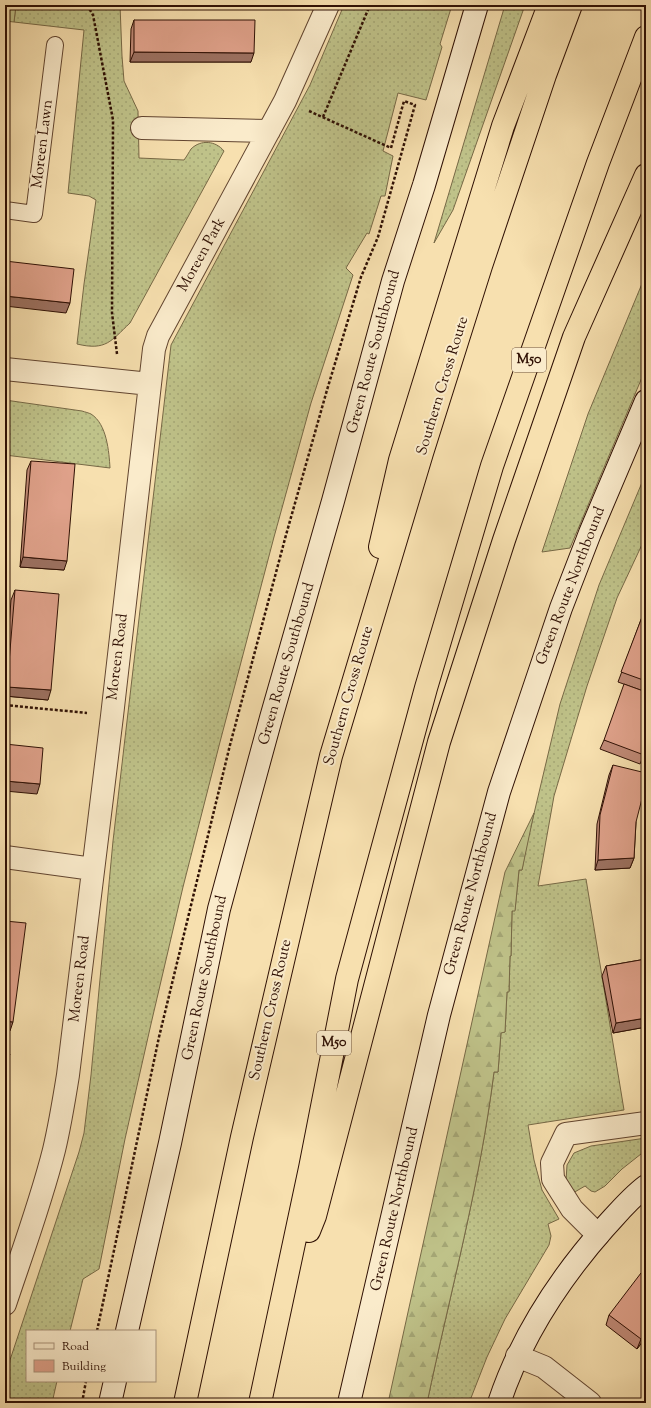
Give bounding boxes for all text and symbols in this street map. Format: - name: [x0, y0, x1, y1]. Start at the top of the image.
- street label: Moreen Lawn: [27, 98, 59, 190]
- street label: Moreen Park: [173, 214, 231, 296]
- street label: Green Route Southbound: [342, 268, 406, 436]
- street label: Southern Cross Route: [412, 314, 474, 458]
- road number: M50: [512, 348, 546, 372]
- street label: Green Route Northbound: [531, 503, 611, 668]
- street label: Green Route Southbound: [254, 580, 320, 748]
- street label: Moreen Road: [102, 612, 134, 702]
- street label: Southern Cross Route: [319, 624, 379, 768]
- street label: Green Route Northbound: [439, 810, 503, 978]
- street label: Green Route Southbound: [177, 893, 233, 1062]
- street label: Moreen Road: [64, 934, 96, 1024]
- street label: Southern Cross Route: [245, 937, 297, 1083]
- road number: M50: [317, 1031, 351, 1055]
- street label: Green Route Northbound: [366, 1124, 424, 1293]
- legend: [26, 1330, 156, 1382]
- text: Road: [62, 1338, 89, 1356]
- text: Building: [62, 1358, 106, 1376]

